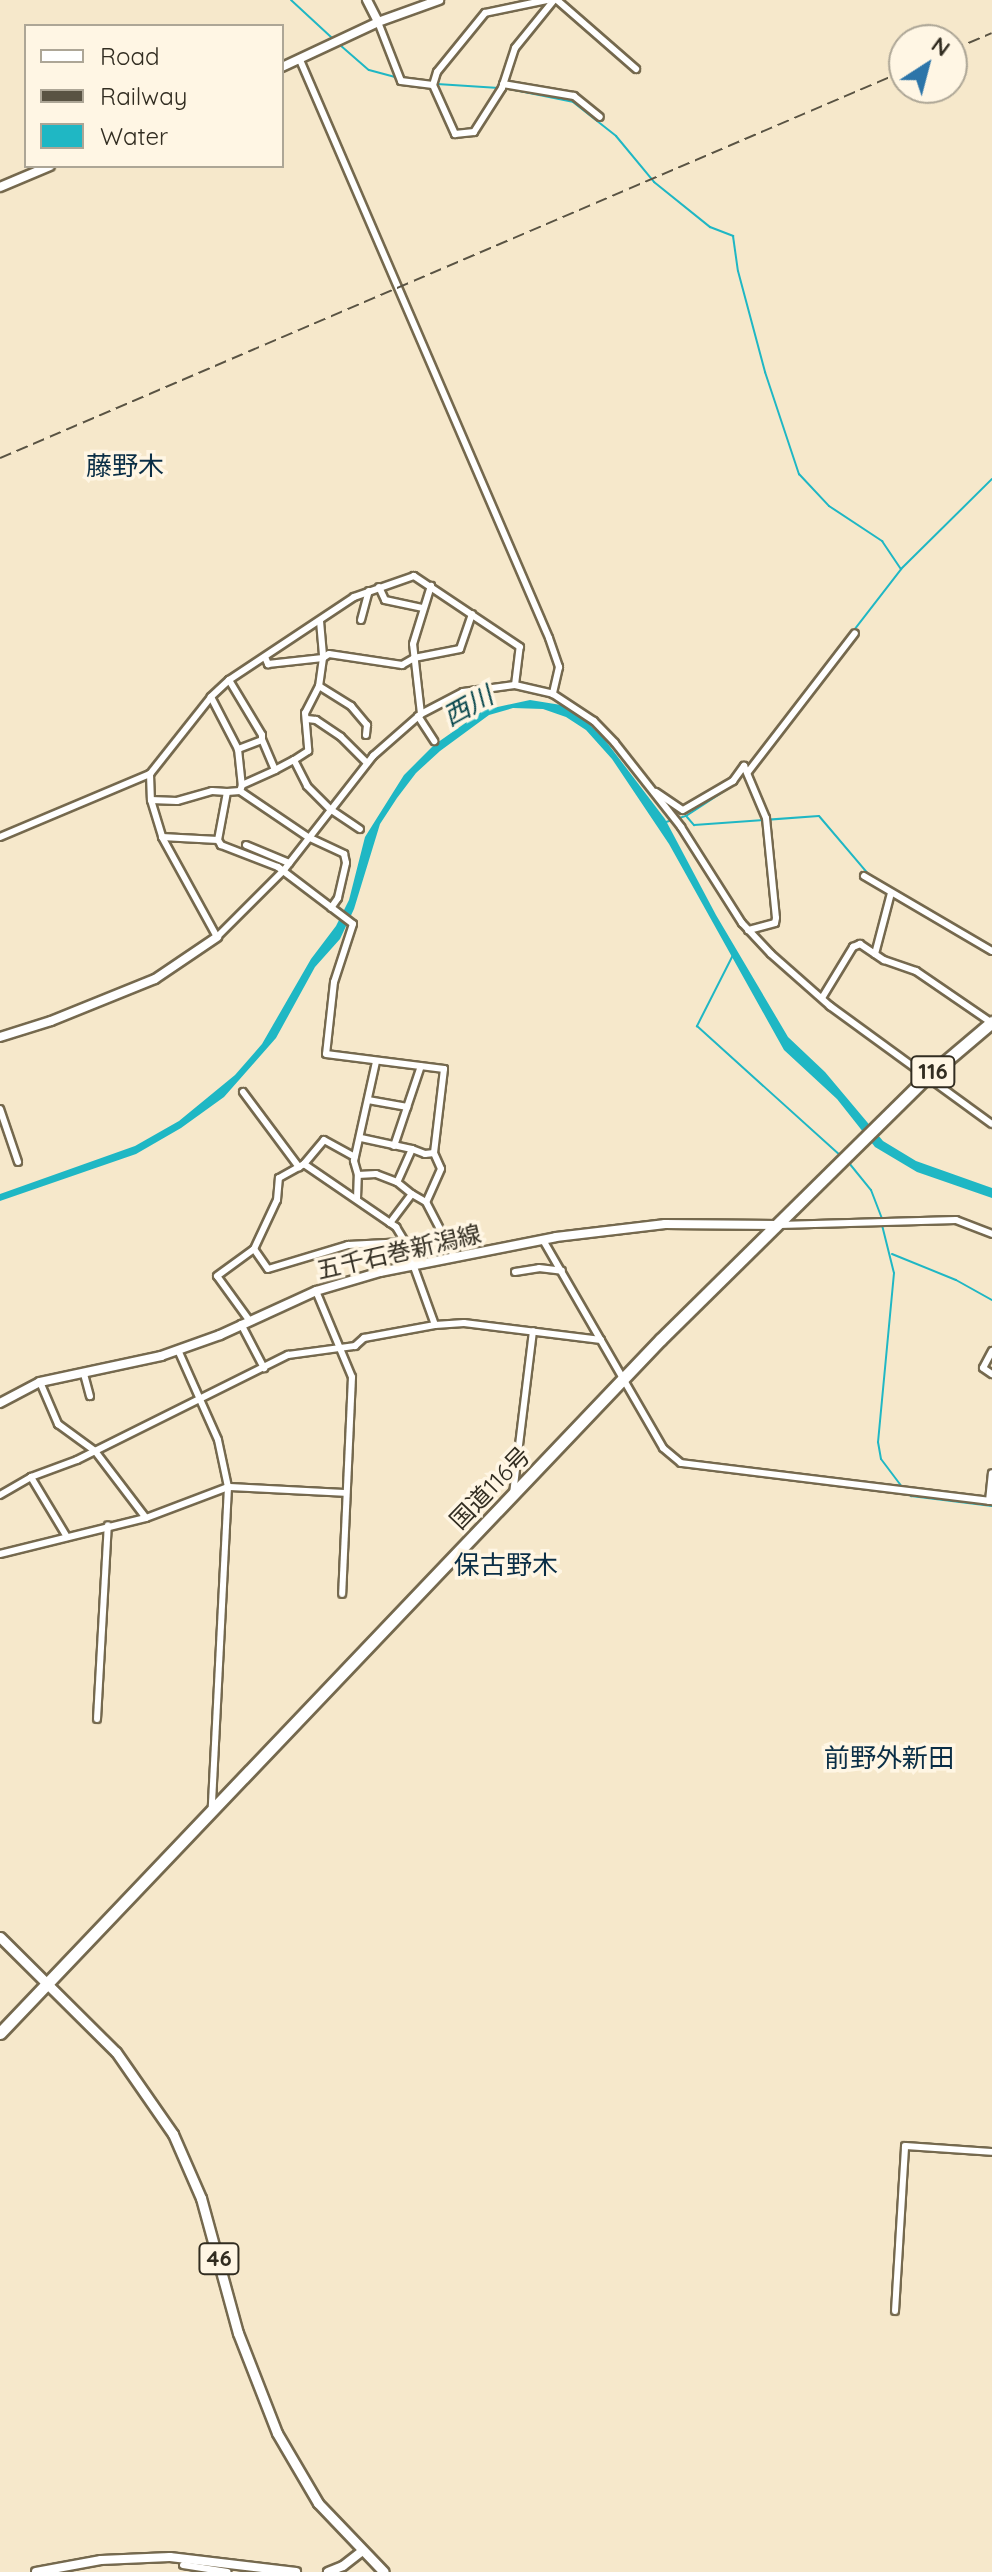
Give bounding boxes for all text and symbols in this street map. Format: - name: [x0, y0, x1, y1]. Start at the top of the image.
- legend: [24, 24, 284, 168]
- north arrow: [888, 24, 968, 104]
- text: N: [926, 30, 956, 62]
- text: Road: [100, 41, 160, 71]
- text: Railway: [100, 81, 187, 111]
- text: Water: [100, 121, 168, 151]
- district label: 藤野木: [86, 450, 164, 482]
- water label: 西川: [438, 680, 498, 732]
- road number: 116: [909, 1054, 957, 1090]
- street label: 五千石巻新潟線: [314, 1219, 484, 1285]
- street label: 国道116号: [444, 1441, 536, 1535]
- district label: 保古野木: [454, 1549, 558, 1581]
- district label: 前野外新田: [824, 1742, 954, 1774]
- road number: 46: [197, 2241, 241, 2277]

